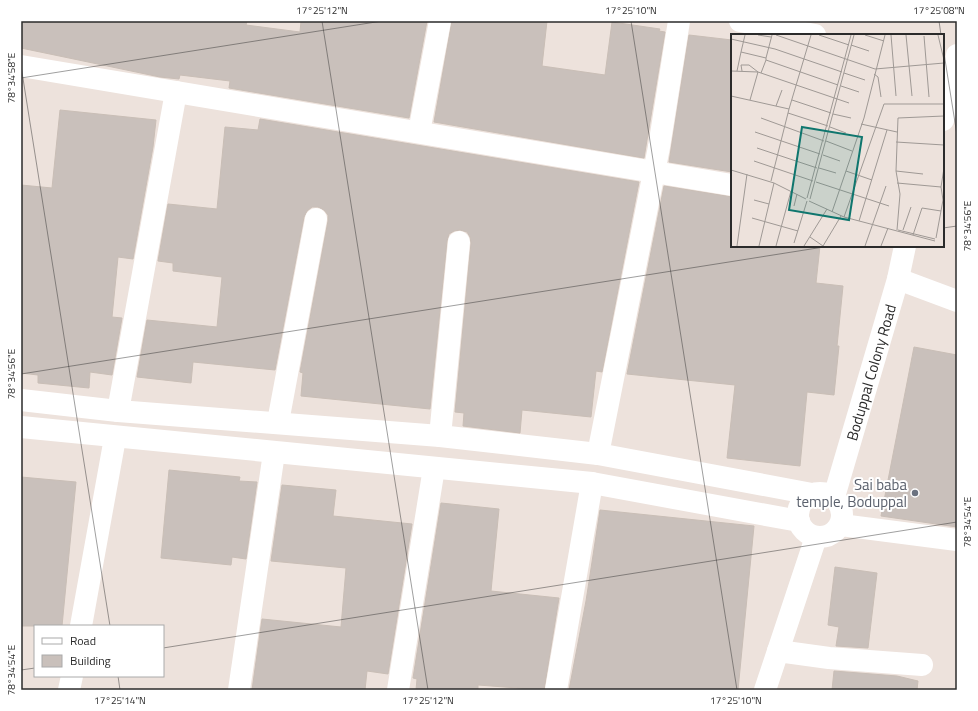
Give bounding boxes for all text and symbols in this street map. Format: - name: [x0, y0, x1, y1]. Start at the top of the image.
- text: 17°25'12"N: [296, 3, 348, 18]
- text: 17°25'10"N: [605, 3, 657, 18]
- text: 17°25'08"N: [913, 3, 965, 18]
- inset map: [731, 34, 944, 247]
- text: 78°34'58"E: [4, 52, 19, 103]
- text: 78°34'56"E: [960, 200, 975, 251]
- street label: Boduppal Colony Road: [840, 301, 902, 443]
- text: 78°34'56"E: [4, 348, 19, 399]
- place label: Sai baba temple, Boduppal: [796, 473, 907, 513]
- marker: Sai baba temple, Boduppal: [910, 488, 920, 498]
- text: 78°34'54"E: [960, 496, 975, 547]
- legend: [34, 625, 164, 677]
- text: Road: [70, 631, 96, 650]
- text: 78°34'54"E: [4, 644, 19, 695]
- text: Building: [70, 651, 111, 670]
- text: 17°25'14"N: [94, 693, 146, 708]
- text: 17°25'12"N: [402, 693, 454, 708]
- text: 17°25'10"N: [710, 693, 762, 708]

